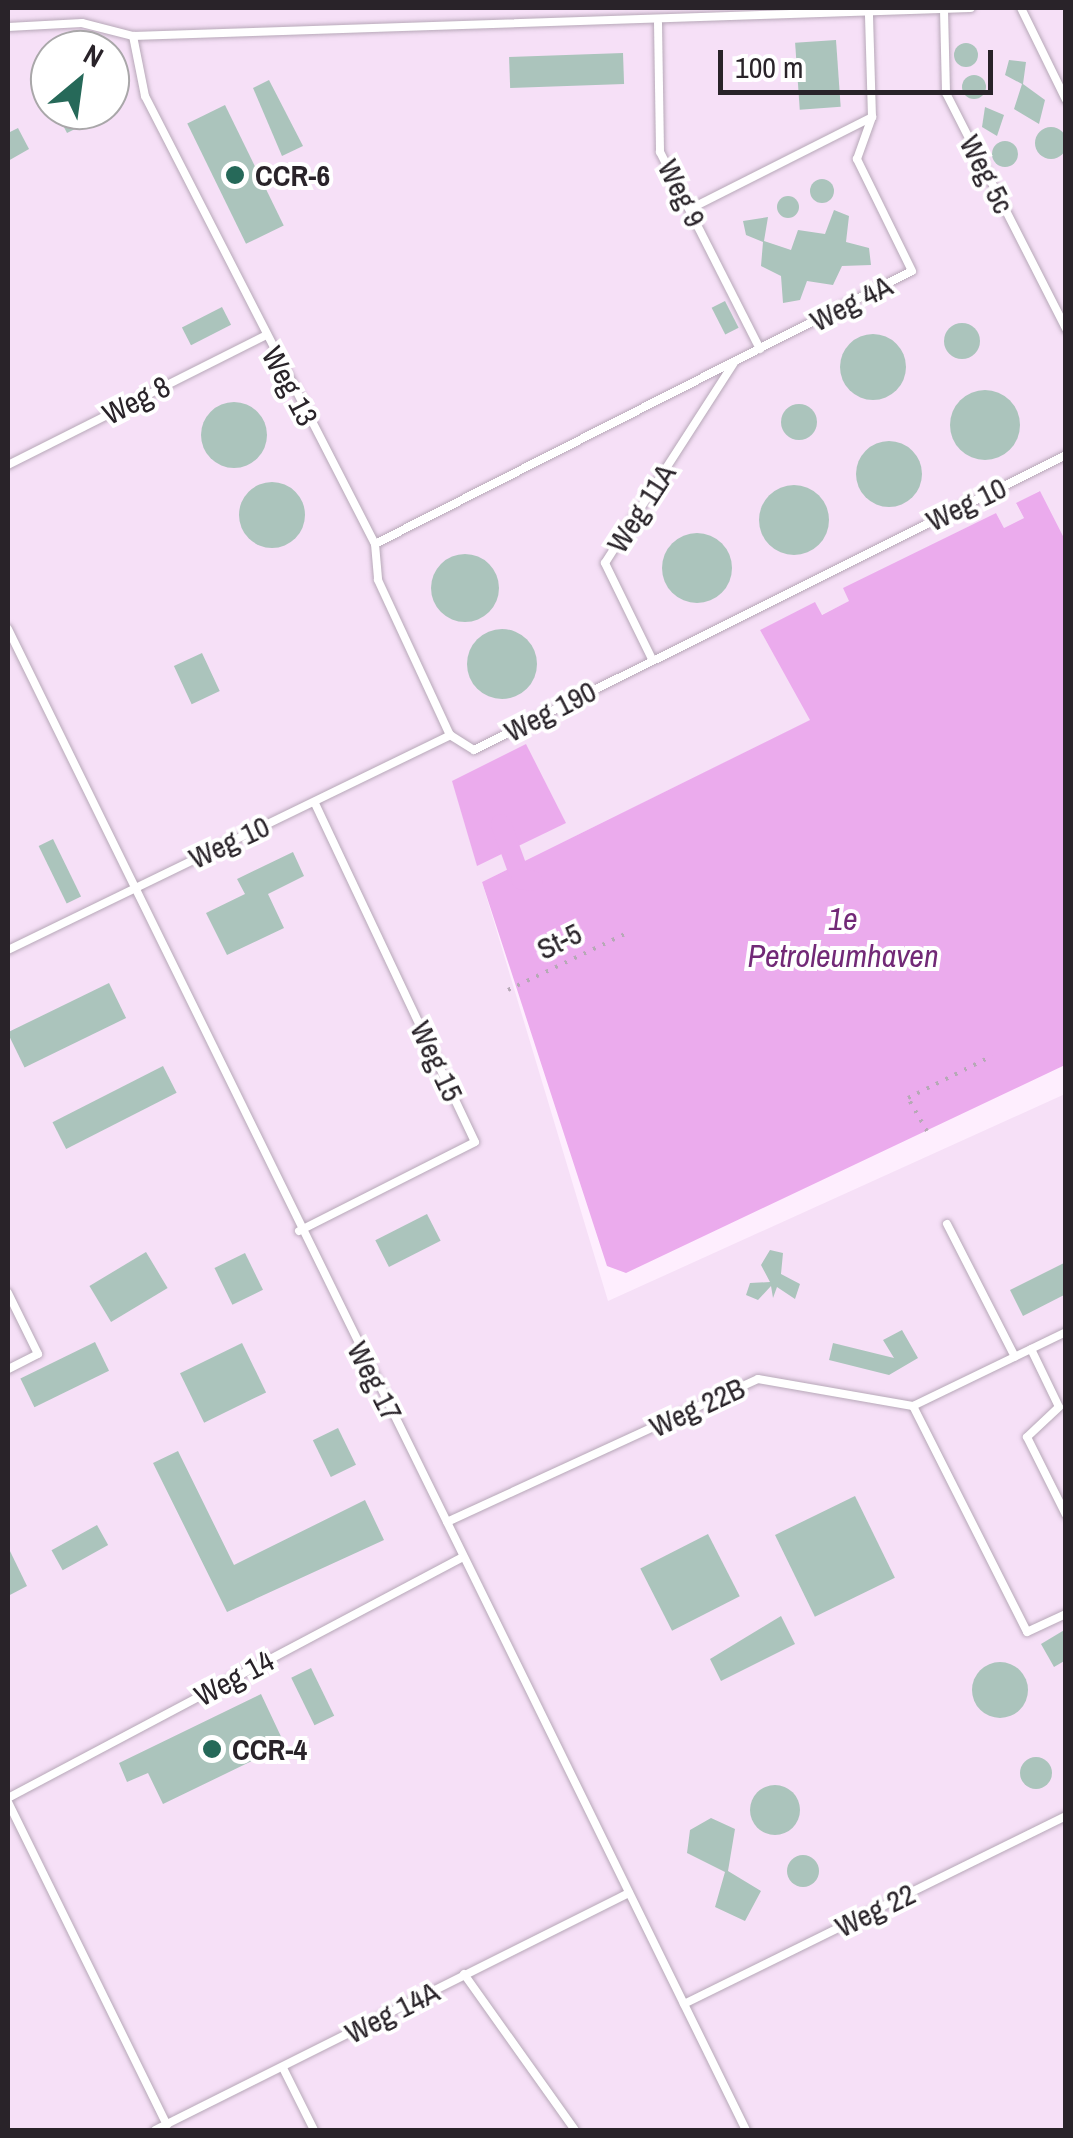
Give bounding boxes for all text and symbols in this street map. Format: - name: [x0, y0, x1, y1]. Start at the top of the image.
- north arrow: [30, 30, 130, 130]
- scale bar: [723, 30, 998, 92]
- text: N: [77, 35, 110, 76]
- text: 100 m: [735, 47, 803, 87]
- street label: Weg 5c: [952, 129, 1022, 219]
- street label: Weg 9: [650, 153, 714, 233]
- place label: CCR-6: [255, 157, 330, 193]
- marker: CCR-6: [224, 164, 246, 186]
- street label: Weg 4A: [804, 267, 898, 339]
- street label: Weg 13: [254, 340, 326, 432]
- street label: Weg 8: [96, 368, 176, 432]
- street label: Weg 11A: [599, 457, 683, 559]
- street label: Weg 10: [920, 469, 1012, 539]
- street label: Weg 190: [498, 673, 602, 749]
- street label: Weg 10: [183, 808, 275, 876]
- water label: 1e Petroleumhaven: [747, 901, 939, 976]
- street label: St-5: [531, 915, 587, 967]
- street label: Weg 15: [403, 1015, 471, 1107]
- street label: Weg 17: [340, 1335, 410, 1427]
- street label: Weg 22B: [644, 1369, 750, 1445]
- street label: Weg 14: [188, 1642, 280, 1714]
- place label: CCR-4: [232, 1731, 307, 1767]
- marker: CCR-4: [201, 1738, 223, 1760]
- street label: Weg 22: [829, 1875, 921, 1945]
- street label: Weg 14A: [339, 1973, 445, 2051]

